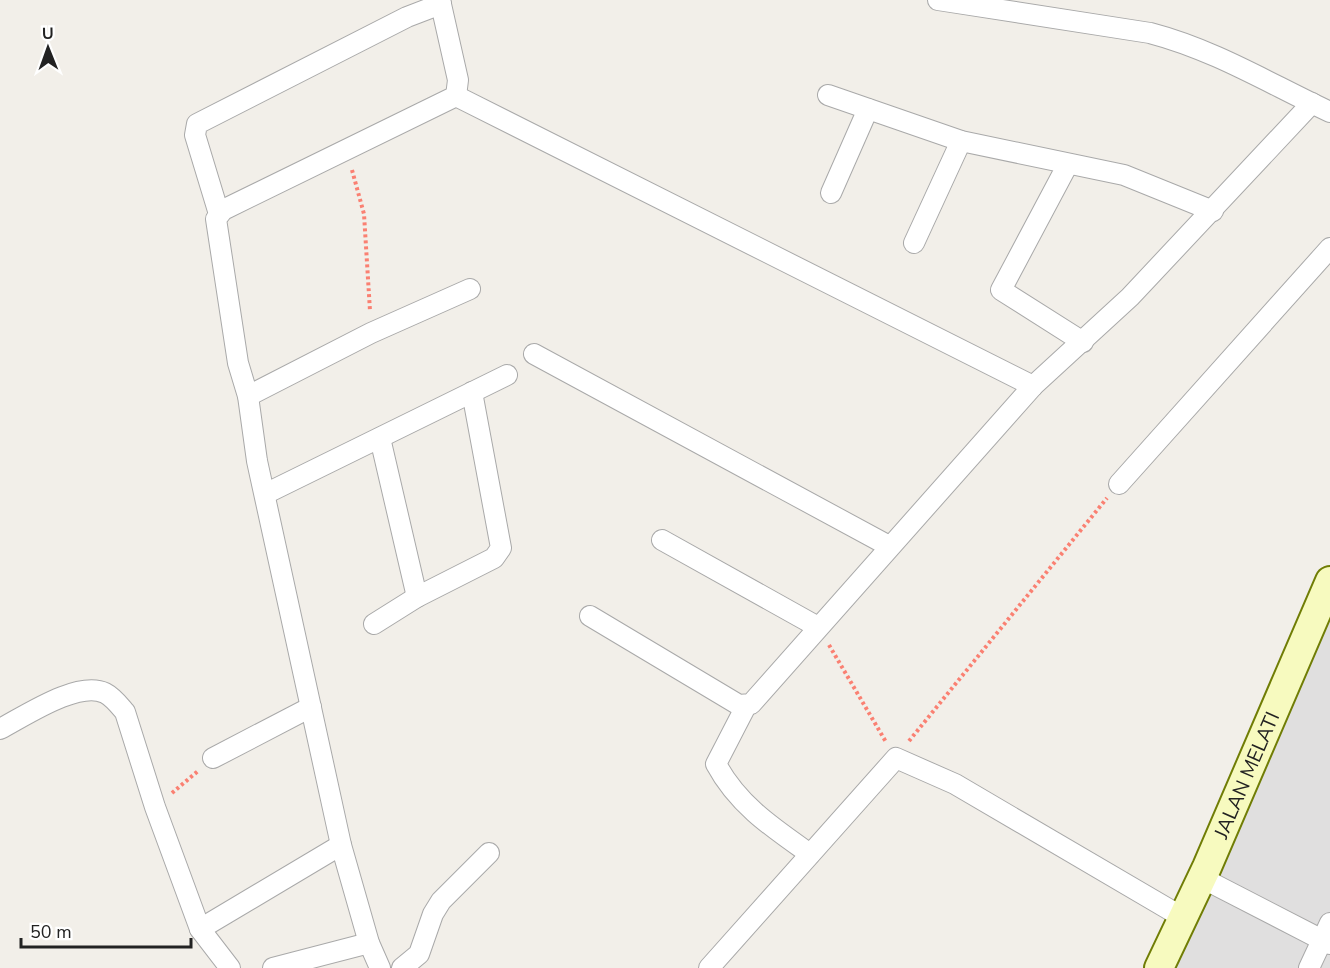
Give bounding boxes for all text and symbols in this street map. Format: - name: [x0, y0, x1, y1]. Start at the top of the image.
- north arrow: [18, 18, 78, 78]
- text: U: [42, 23, 54, 45]
- street label: JALAN MELATI: [1207, 708, 1286, 844]
- scale bar: [21, 911, 190, 949]
- text: 50 m: [30, 920, 72, 944]

